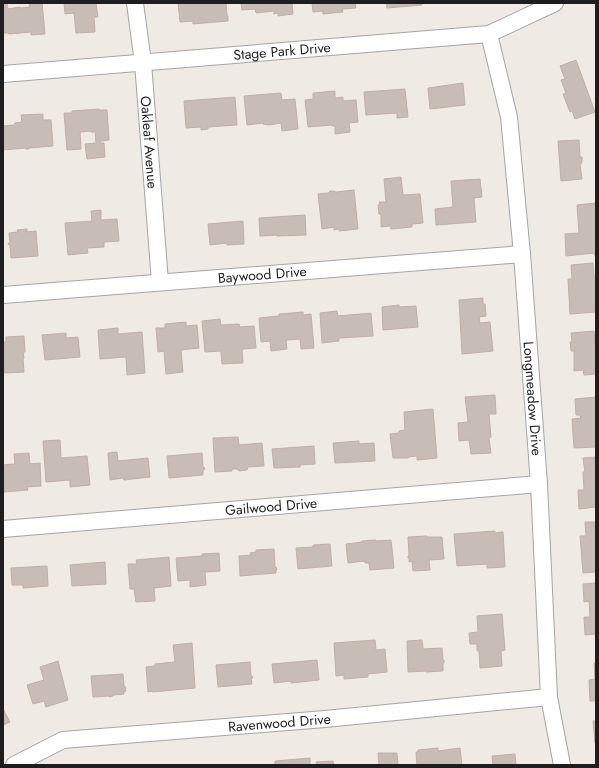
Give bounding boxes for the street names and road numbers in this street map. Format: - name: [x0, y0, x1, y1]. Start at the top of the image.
- street label: Stage Park Drive: [233, 37, 331, 65]
- street label: Oakleaf Avenue: [136, 95, 163, 189]
- street label: Baywood Drive: [217, 261, 307, 288]
- street label: Longmeadow Drive: [518, 341, 547, 456]
- street label: Gailwood Drive: [224, 493, 318, 520]
- street label: Ravenwood Drive: [227, 708, 332, 737]

